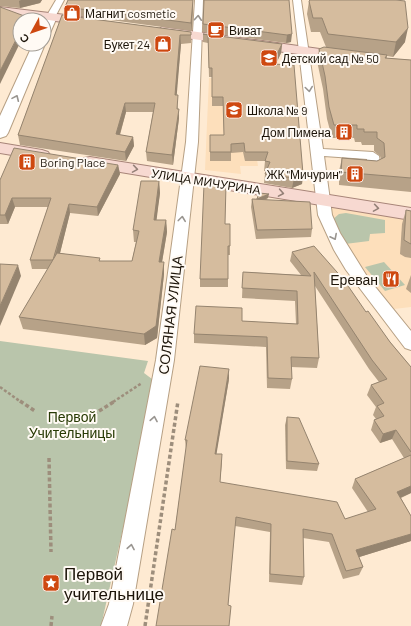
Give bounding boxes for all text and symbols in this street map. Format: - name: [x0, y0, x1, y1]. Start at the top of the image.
- shop icon: Магнит cosmetic: [62, 3, 82, 23]
- place label: Магнит cosmetic: [85, 6, 176, 20]
- north arrow: [12, 12, 52, 52]
- one-way arrow: [194, 15, 203, 21]
- cafe icon: Виват: [206, 20, 226, 40]
- place label: Виват: [229, 23, 262, 37]
- text: С: [16, 31, 31, 46]
- shop icon: Букет 24: [153, 34, 173, 54]
- place label: Букет 24: [104, 37, 150, 52]
- school or university icon: Детский сад № 50: [259, 48, 279, 68]
- place label: Детский сад № 50: [282, 51, 379, 66]
- one-way arrow: [304, 86, 313, 92]
- one-way arrow: [11, 94, 19, 102]
- school or university icon: Школа № 9: [224, 100, 244, 120]
- place label: Школа № 9: [247, 103, 307, 117]
- building icon: Дом Пимена: [334, 122, 354, 142]
- place label: Дом Пимена: [262, 125, 331, 140]
- building icon: Boring Place: [17, 152, 37, 172]
- place label: Boring Place: [40, 155, 105, 169]
- one-way arrow: [132, 164, 138, 173]
- building icon: ЖК "Мичурин": [345, 164, 365, 184]
- street label: УЛИЦА МИЧУРИНА: [150, 165, 262, 198]
- place label: ЖК "Мичурин": [266, 167, 342, 182]
- one-way arrow: [278, 188, 284, 197]
- one-way arrow: [373, 203, 379, 212]
- one-way arrow: [177, 215, 186, 222]
- one-way arrow: [329, 233, 337, 241]
- street label: СОЛЯНАЯ УЛИЦА: [154, 254, 186, 375]
- restaurant icon: Ереван: [381, 269, 401, 289]
- place label: Ереван: [330, 271, 378, 288]
- park label: Первой Учительницы: [29, 408, 115, 441]
- one-way arrow: [149, 416, 158, 422]
- one-way arrow: [126, 544, 135, 550]
- place label: Первой учительнице: [64, 563, 164, 603]
- place icon: Первой учительнице: [41, 573, 61, 593]

